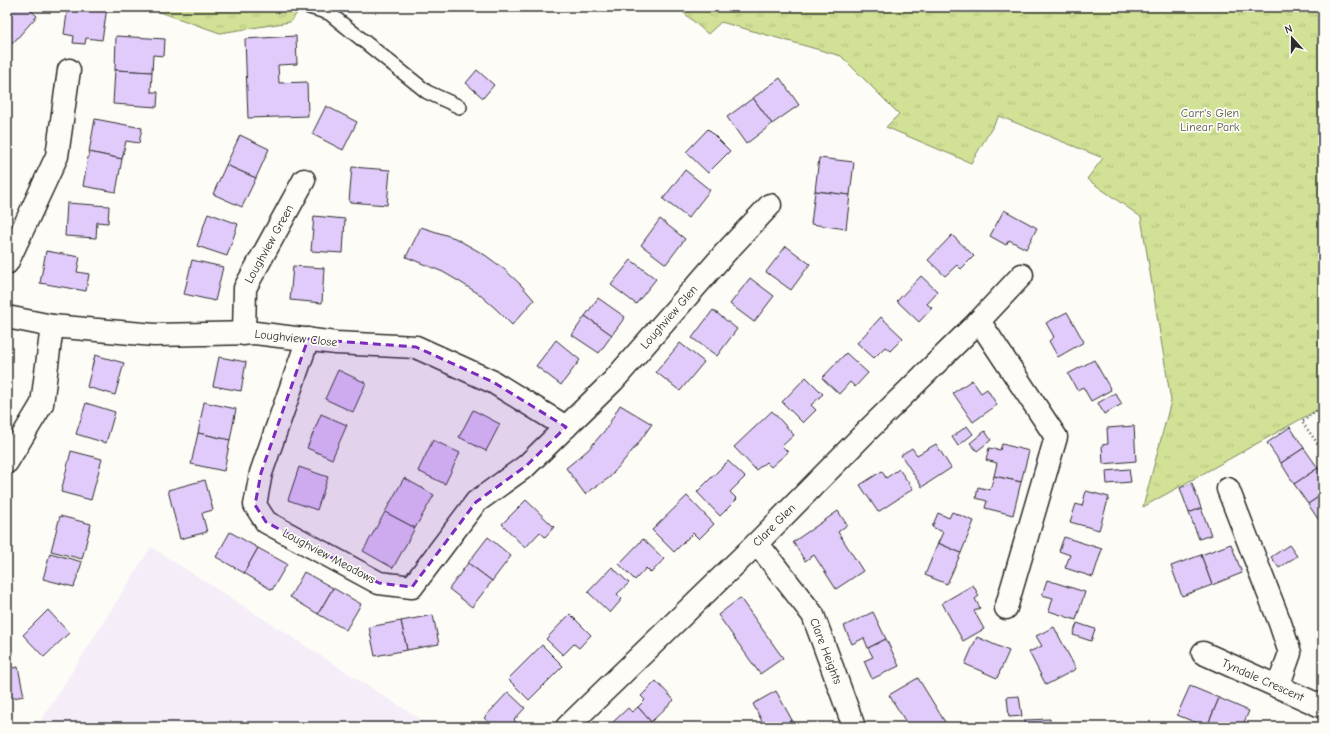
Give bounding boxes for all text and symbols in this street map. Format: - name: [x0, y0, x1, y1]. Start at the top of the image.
- north arrow: [1272, 18, 1312, 58]
- text: N: [1283, 22, 1294, 36]
- park label: Carr's Glen Linear Park: [1180, 106, 1240, 134]
- street label: Loughview Green: [242, 202, 296, 286]
- street label: Loughview Glen: [638, 282, 700, 352]
- street label: Loughview Close: [254, 327, 338, 349]
- street label: Clare Glen: [750, 501, 798, 549]
- street label: Loughview Meadows: [280, 526, 378, 586]
- street label: Clare Heights: [807, 616, 845, 686]
- street label: Tyndale Crescent: [1220, 656, 1307, 705]

